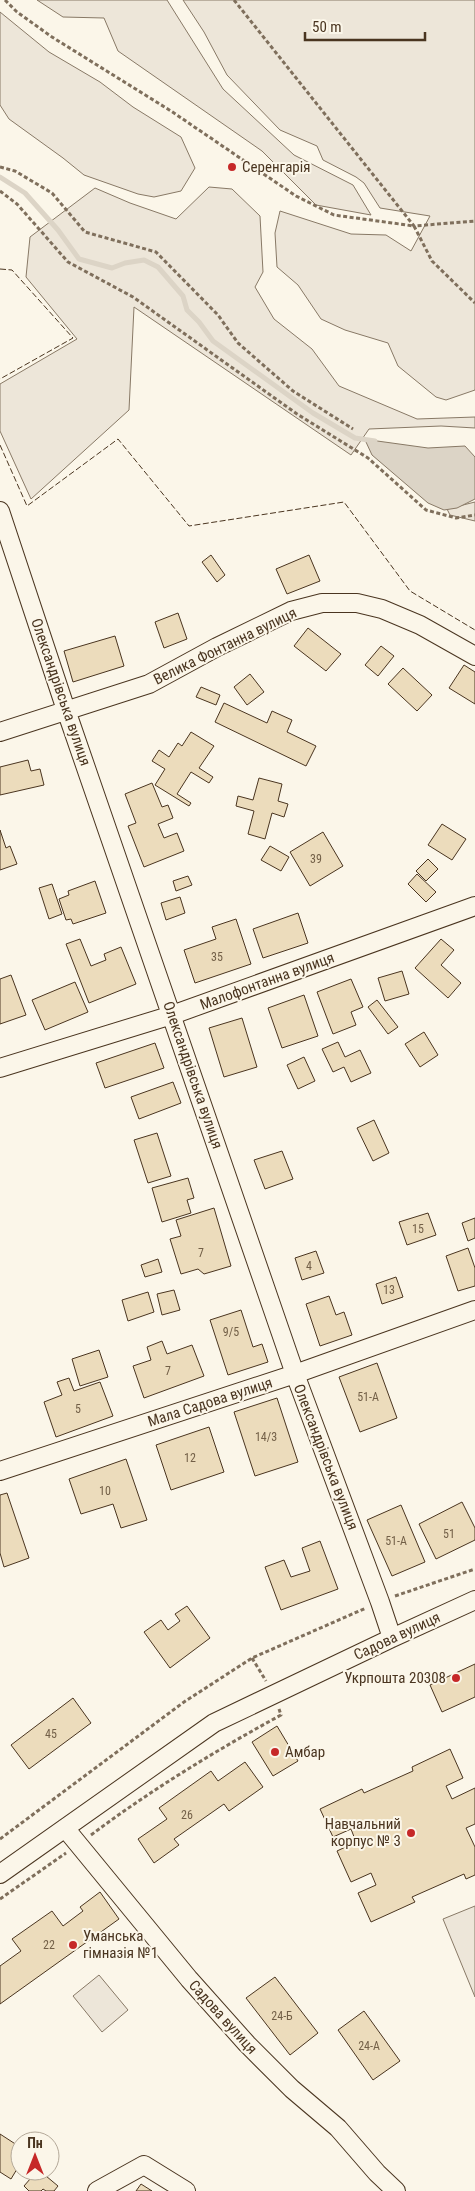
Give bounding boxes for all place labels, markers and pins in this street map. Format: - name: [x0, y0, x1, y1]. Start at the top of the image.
- place label: Серенгарія: [242, 158, 310, 176]
- marker: Серенгарія: [226, 161, 238, 173]
- place label: Укрпошта 20308: [344, 1669, 446, 1687]
- marker: Укрпошта 20308: [450, 1672, 462, 1684]
- place label: Амбар: [285, 1743, 325, 1761]
- marker: Амбар: [269, 1746, 281, 1758]
- place label: Навчальний корпус № 3: [325, 1815, 401, 1850]
- marker: Навчальний корпус № 3: [405, 1827, 417, 1839]
- place label: Уманська гімназія №1: [83, 1927, 158, 1962]
- marker: Уманська гімназія №1: [67, 1939, 79, 1951]

